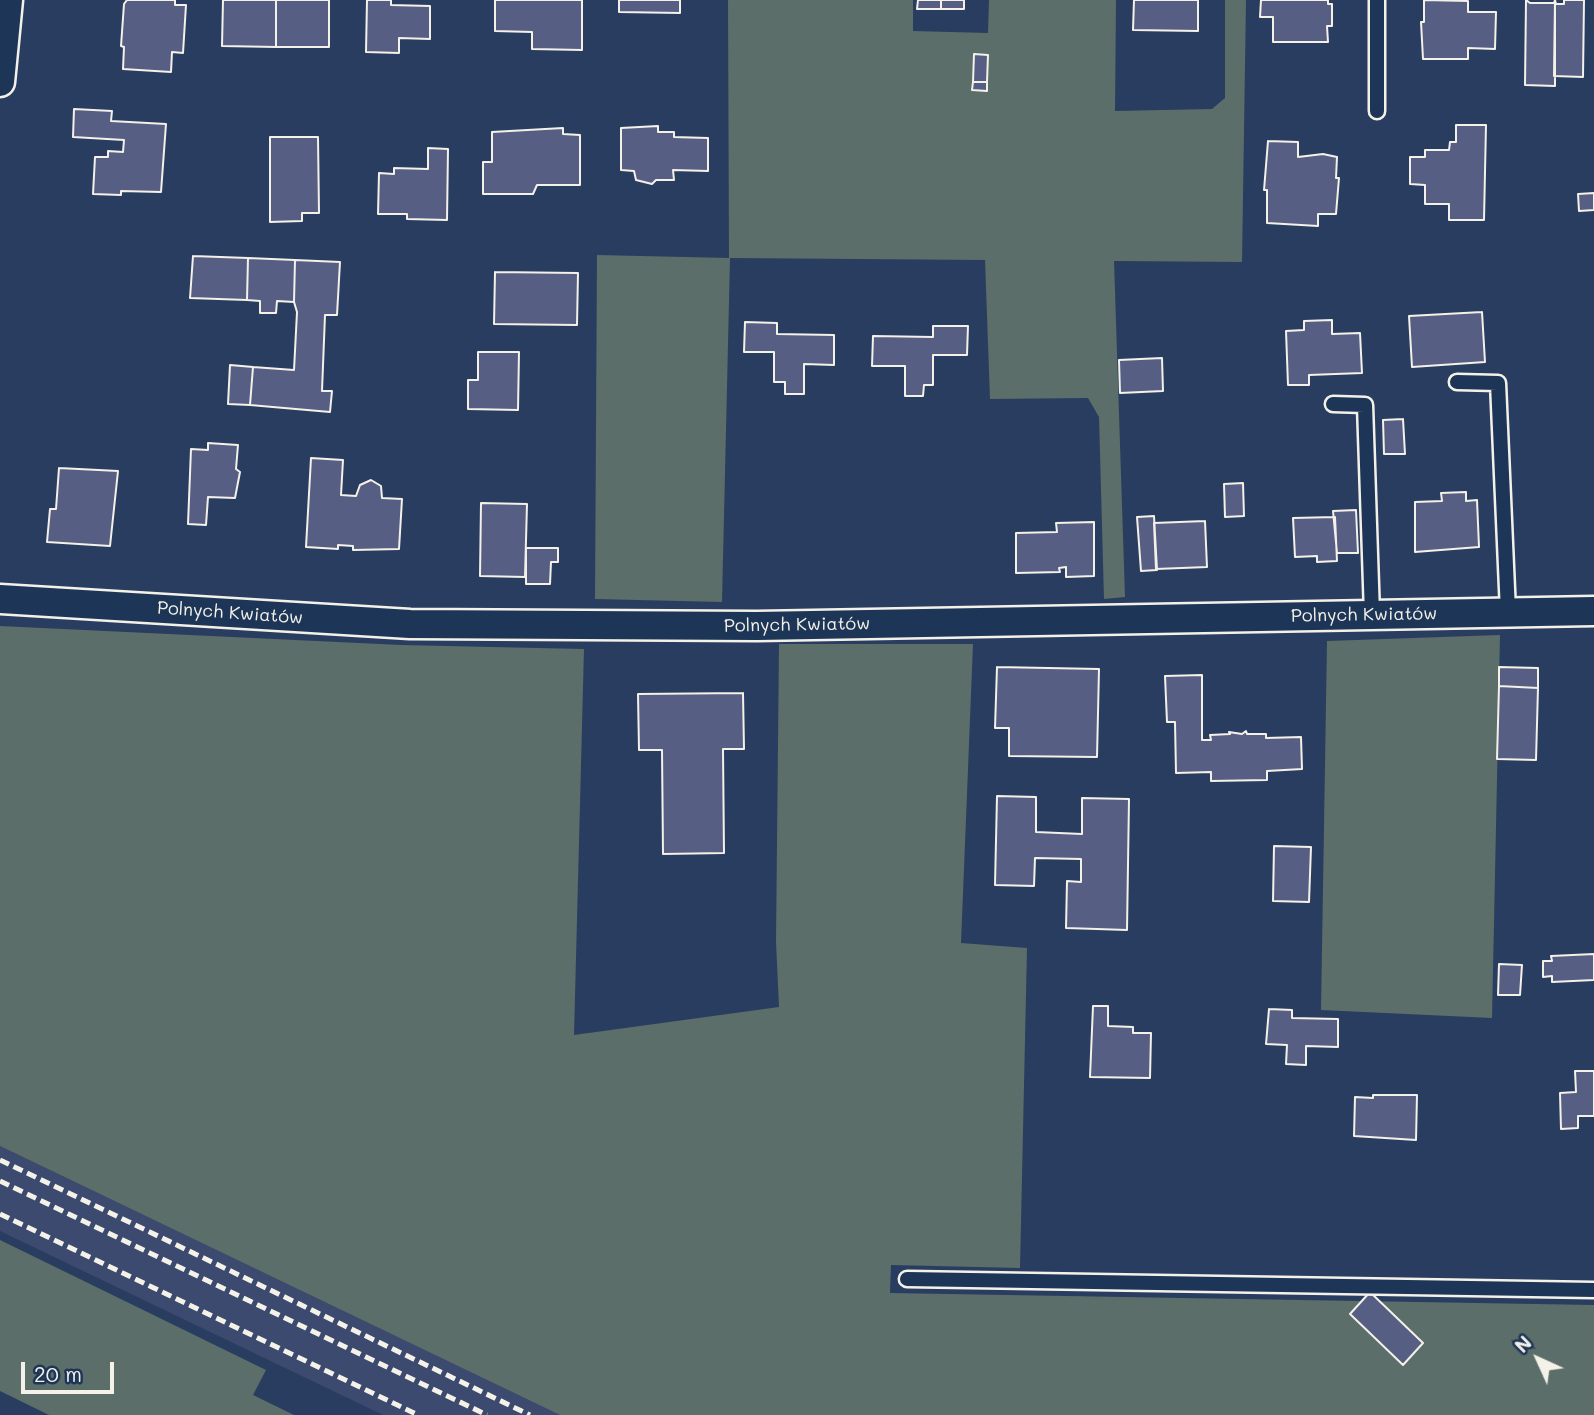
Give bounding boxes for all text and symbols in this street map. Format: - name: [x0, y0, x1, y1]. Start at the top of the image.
- street label: Polnych Kwiatów: [156, 597, 304, 629]
- street label: Polnych Kwiatów: [1291, 603, 1437, 627]
- street label: Polnych Kwiatów: [724, 613, 870, 637]
- north arrow: [1503, 1324, 1573, 1394]
- text: N: [1509, 1330, 1537, 1358]
- scale bar: [24, 1348, 117, 1392]
- text: 20 m: [34, 1360, 82, 1387]

